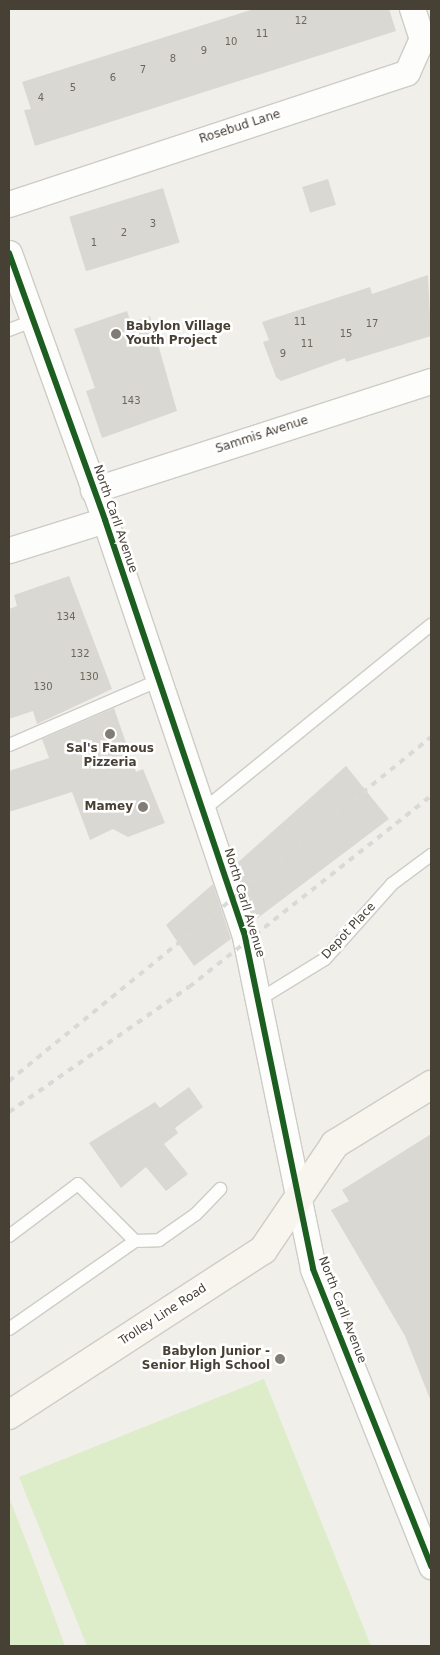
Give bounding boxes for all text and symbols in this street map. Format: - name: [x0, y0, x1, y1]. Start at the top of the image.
- house number: 12: [295, 15, 307, 27]
- house number: 11: [256, 28, 268, 40]
- house number: 10: [225, 36, 237, 48]
- house number: 9: [201, 45, 207, 57]
- house number: 8: [170, 53, 176, 65]
- house number: 7: [140, 64, 146, 76]
- house number: 6: [110, 72, 116, 84]
- house number: 5: [70, 82, 76, 94]
- house number: 4: [38, 92, 44, 104]
- street label: Rosebud Lane: [198, 107, 282, 147]
- house number: 3: [150, 218, 156, 230]
- house number: 2: [121, 227, 127, 239]
- house number: 1: [91, 237, 97, 249]
- house number: 11: [294, 316, 306, 328]
- house number: 17: [366, 318, 378, 330]
- place label: Babylon Village Youth Project: [126, 320, 231, 348]
- marker: Babylon Village Youth Project: [110, 328, 122, 340]
- house number: 15: [340, 328, 352, 340]
- house number: 11: [301, 338, 313, 350]
- house number: 9: [280, 348, 286, 360]
- house number: 143: [121, 395, 141, 407]
- street label: Sammis Avenue: [214, 413, 310, 457]
- street label: North Carll Avenue: [90, 463, 140, 575]
- house number: 134: [56, 611, 76, 623]
- house number: 132: [70, 648, 90, 660]
- house number: 130: [79, 671, 99, 683]
- house number: 130: [33, 681, 53, 693]
- marker: Sal's Famous Pizzeria: [104, 728, 116, 740]
- place label: Sal's Famous Pizzeria: [66, 742, 154, 770]
- place label: Mamey: [84, 800, 133, 814]
- marker: Mamey: [137, 801, 149, 813]
- street label: North Carll Avenue: [221, 847, 267, 959]
- street label: Depot Place: [319, 900, 379, 962]
- street label: North Carll Avenue: [315, 1255, 369, 1365]
- street label: Trolley Line Road: [117, 1281, 209, 1349]
- place label: Babylon Junior - Senior High School: [142, 1345, 270, 1373]
- marker: Babylon Junior - Senior High School: [274, 1353, 286, 1365]

